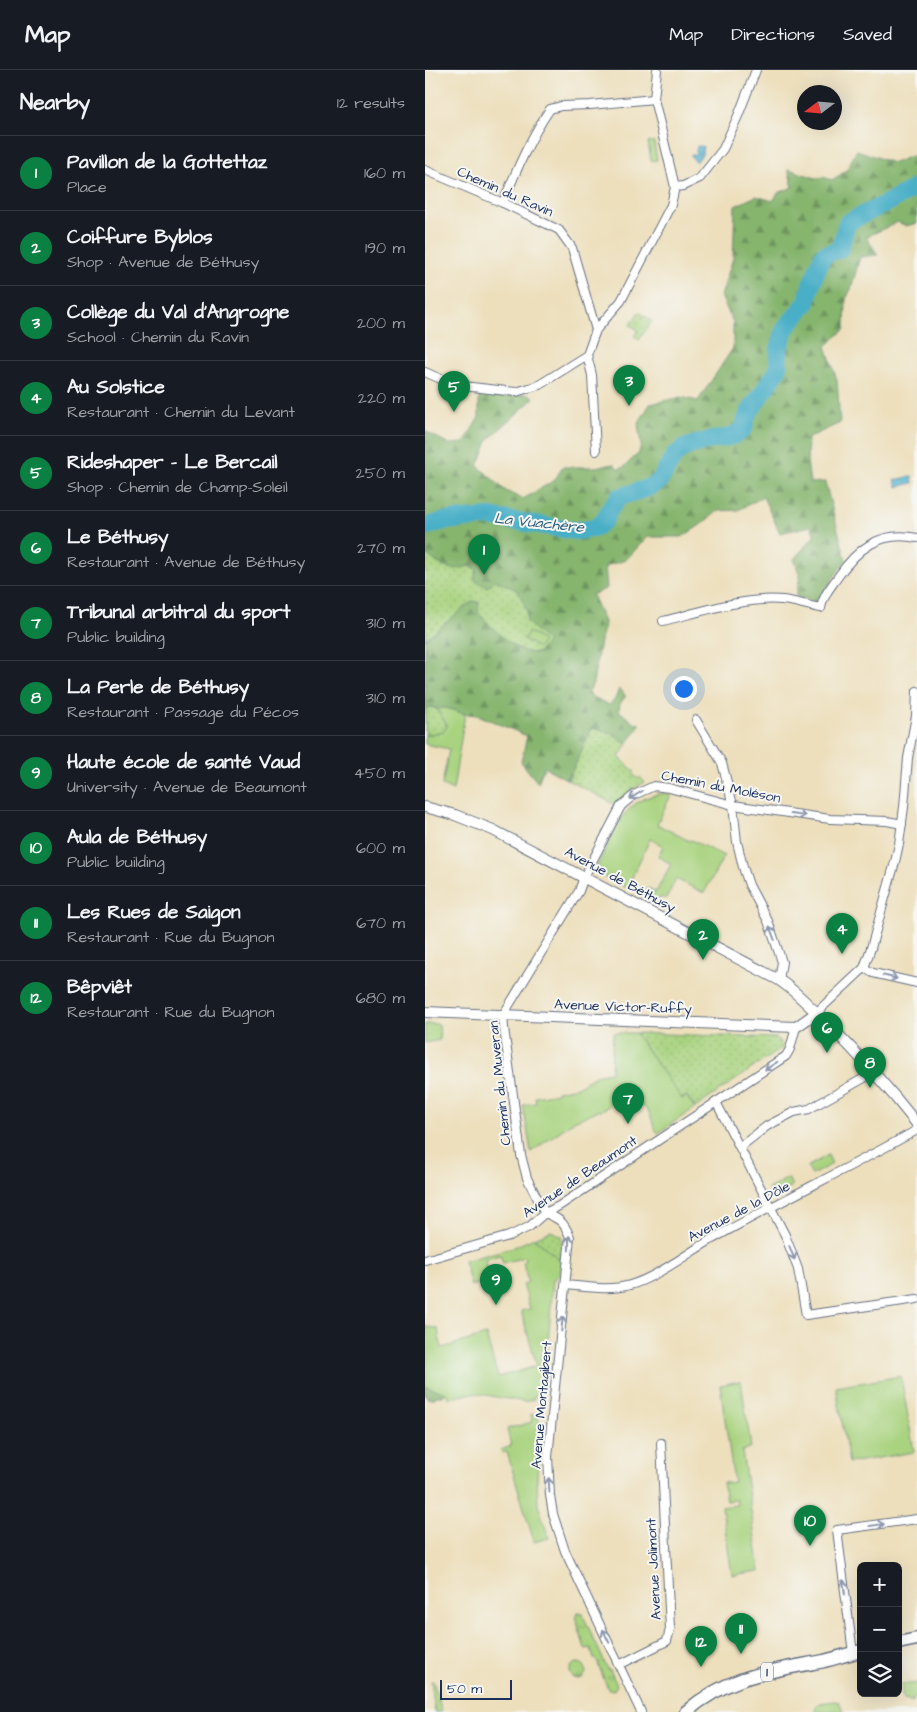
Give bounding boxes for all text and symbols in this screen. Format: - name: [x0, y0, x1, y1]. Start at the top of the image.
- text: Map: [25, 18, 70, 52]
- text: Map: [669, 22, 703, 47]
- text: Directions: [731, 22, 815, 47]
- text: Saved: [843, 22, 892, 47]
- north arrow: [797, 85, 842, 130]
- text: Nearby: [20, 88, 90, 117]
- text: 12 results: [337, 92, 405, 114]
- text: Pavillon de la Gottettaz: [67, 149, 267, 176]
- text: 1: [35, 162, 37, 184]
- text: 160 m: [364, 162, 405, 184]
- street label: Chemin du Ravin: [454, 162, 556, 222]
- text: Place: [67, 176, 107, 198]
- text: Coiffure Byblos: [67, 224, 212, 251]
- text: 2: [31, 237, 41, 259]
- text: 190 m: [365, 237, 405, 259]
- text: Shop · Avenue de Béthusy: [67, 251, 259, 273]
- text: Collège du Val d'Angrogne: [67, 299, 289, 326]
- text: 3: [32, 312, 40, 334]
- text: 200 m: [357, 312, 405, 334]
- text: School · Chemin du Ravin: [67, 326, 249, 348]
- pin: 3: [613, 365, 645, 406]
- pin: 5: [438, 371, 470, 412]
- text: Au Solstice: [67, 374, 165, 401]
- text: 4: [31, 387, 41, 409]
- text: 220 m: [358, 387, 405, 409]
- text: Restaurant · Chemin du Levant: [67, 401, 295, 423]
- text: Rideshaper - Le Bercail: [67, 449, 277, 476]
- text: 5: [30, 462, 42, 484]
- text: 250 m: [356, 462, 405, 484]
- text: Shop · Chemin de Champ-Soleil: [67, 476, 288, 498]
- water label: La Vuachère: [493, 508, 586, 538]
- text: Le Béthusy: [67, 524, 169, 551]
- pin: 1: [468, 534, 500, 575]
- text: 6: [31, 537, 41, 559]
- text: 270 m: [357, 537, 405, 559]
- text: Restaurant · Avenue de Béthusy: [67, 551, 305, 573]
- text: Tribunal arbitral du sport: [67, 599, 290, 626]
- text: 7: [31, 612, 41, 634]
- text: 310 m: [366, 612, 405, 634]
- text: Public building: [67, 626, 165, 648]
- text: La Perle de Béthusy: [67, 674, 249, 701]
- your location: [671, 676, 697, 702]
- text: 8: [31, 687, 41, 709]
- text: 310 m: [366, 687, 405, 709]
- text: Restaurant · Passage du Pécos: [67, 701, 299, 723]
- text: Haute école de santé Vaud: [67, 749, 300, 776]
- text: 9: [31, 762, 41, 784]
- text: 450 m: [354, 762, 405, 784]
- street label: Chemin du Moléson: [660, 766, 782, 808]
- text: University · Avenue de Beaumont: [67, 776, 307, 798]
- one-way arrow: [629, 790, 643, 800]
- one-way arrow: [790, 810, 806, 820]
- text: Aula de Béthusy: [67, 824, 207, 851]
- text: 10: [30, 837, 42, 859]
- text: 600 m: [356, 837, 405, 859]
- street label: Avenue de Béthusy: [561, 842, 679, 918]
- text: Public building: [67, 851, 165, 873]
- text: Les Rues de Saigon: [67, 899, 241, 926]
- text: 11: [34, 912, 38, 934]
- text: 670 m: [356, 912, 405, 934]
- pin: 4: [826, 913, 858, 954]
- pin: 2: [687, 919, 719, 960]
- text: Restaurant · Rue du Bugnon: [67, 926, 274, 948]
- one-way arrow: [767, 926, 777, 941]
- one-way arrow: [882, 973, 898, 982]
- text: Bêpviêt: [67, 974, 132, 1001]
- text: 12: [30, 987, 42, 1009]
- text: 680 m: [356, 987, 405, 1009]
- street label: Avenue Victor-Ruffy: [554, 995, 693, 1019]
- text: Restaurant · Rue du Bugnon: [67, 1001, 274, 1023]
- pin: 6: [811, 1012, 843, 1053]
- street label: Chemin du Muveran: [484, 1020, 516, 1146]
- pin: 8: [854, 1047, 886, 1088]
- one-way arrow: [764, 1061, 778, 1071]
- pin: 7: [612, 1083, 644, 1124]
- street label: Avenue de Beaumont: [519, 1131, 642, 1223]
- street label: Avenue de la Dôle: [684, 1176, 794, 1247]
- one-way arrow: [564, 1235, 574, 1251]
- one-way arrow: [788, 1245, 797, 1260]
- pin: 9: [480, 1264, 512, 1305]
- one-way arrow: [557, 1316, 567, 1332]
- street label: Avenue Montagibert: [526, 1340, 558, 1470]
- one-way arrow: [545, 1478, 554, 1494]
- pin: 10: [794, 1505, 826, 1546]
- street label: Avenue Jolimont: [641, 1517, 667, 1621]
- one-way arrow: [869, 1519, 885, 1529]
- map controls: [857, 1562, 902, 1697]
- button: +: [857, 1562, 902, 1607]
- one-way arrow: [839, 1579, 849, 1595]
- button: −: [857, 1607, 902, 1652]
- pin: 11: [725, 1613, 757, 1654]
- pin: 12: [685, 1626, 717, 1667]
- one-way arrow: [600, 1629, 610, 1644]
- button: layers: [857, 1652, 902, 1697]
- road number: 1: [761, 1662, 773, 1681]
- scale bar: [440, 1677, 513, 1700]
- text: 50 m: [447, 1679, 482, 1699]

